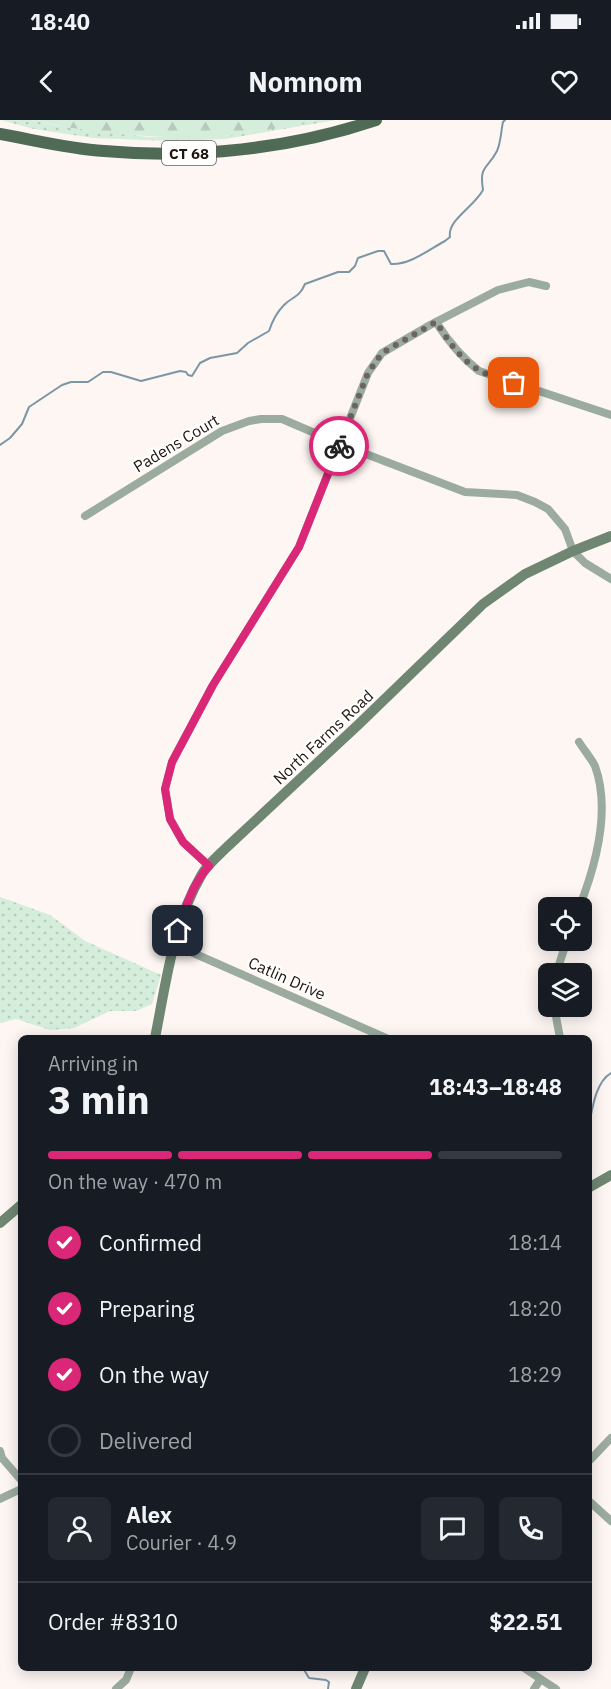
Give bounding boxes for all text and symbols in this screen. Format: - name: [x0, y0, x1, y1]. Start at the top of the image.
- text: 18:40: [30, 7, 90, 36]
- text: Nomnom: [248, 64, 363, 99]
- icon: back: [30, 65, 63, 98]
- icon: heart: [548, 65, 581, 98]
- road number: CT 68: [162, 141, 216, 165]
- pin: [488, 357, 539, 408]
- icon: bag: [497, 366, 530, 399]
- street label: Padens Court: [130, 410, 222, 476]
- courier: [309, 416, 369, 476]
- icon: bike: [323, 430, 356, 463]
- street label: North Farms Road: [269, 685, 377, 789]
- map controls: [538, 897, 592, 1017]
- button: locate: [538, 897, 592, 951]
- pin: [152, 905, 203, 956]
- icon: home: [161, 914, 194, 947]
- street label: Catlin Drive: [245, 952, 329, 1004]
- button: layers: [538, 963, 592, 1017]
- text: Arriving in: [48, 1050, 138, 1077]
- text: 18:43–18:48: [429, 1072, 562, 1101]
- text: 3 min: [48, 1074, 150, 1125]
- text: On the way · 470 m: [48, 1168, 222, 1195]
- icon: check: [48, 1226, 81, 1259]
- text: Confirmed: [99, 1228, 202, 1257]
- text: 18:14: [508, 1229, 562, 1256]
- icon: check: [48, 1292, 81, 1325]
- text: Preparing: [99, 1294, 194, 1323]
- text: 18:20: [508, 1295, 562, 1322]
- icon: check: [48, 1358, 81, 1391]
- text: On the way: [99, 1360, 209, 1389]
- text: 18:29: [508, 1361, 562, 1388]
- text: Delivered: [99, 1426, 193, 1455]
- button: person: [48, 1497, 111, 1560]
- button: chat: [421, 1497, 484, 1560]
- button: phone: [499, 1497, 562, 1560]
- text: Alex: [126, 1500, 172, 1529]
- text: Courier · 4.9: [126, 1529, 237, 1556]
- text: Order #8310: [48, 1607, 178, 1636]
- text: $22.51: [489, 1607, 562, 1636]

